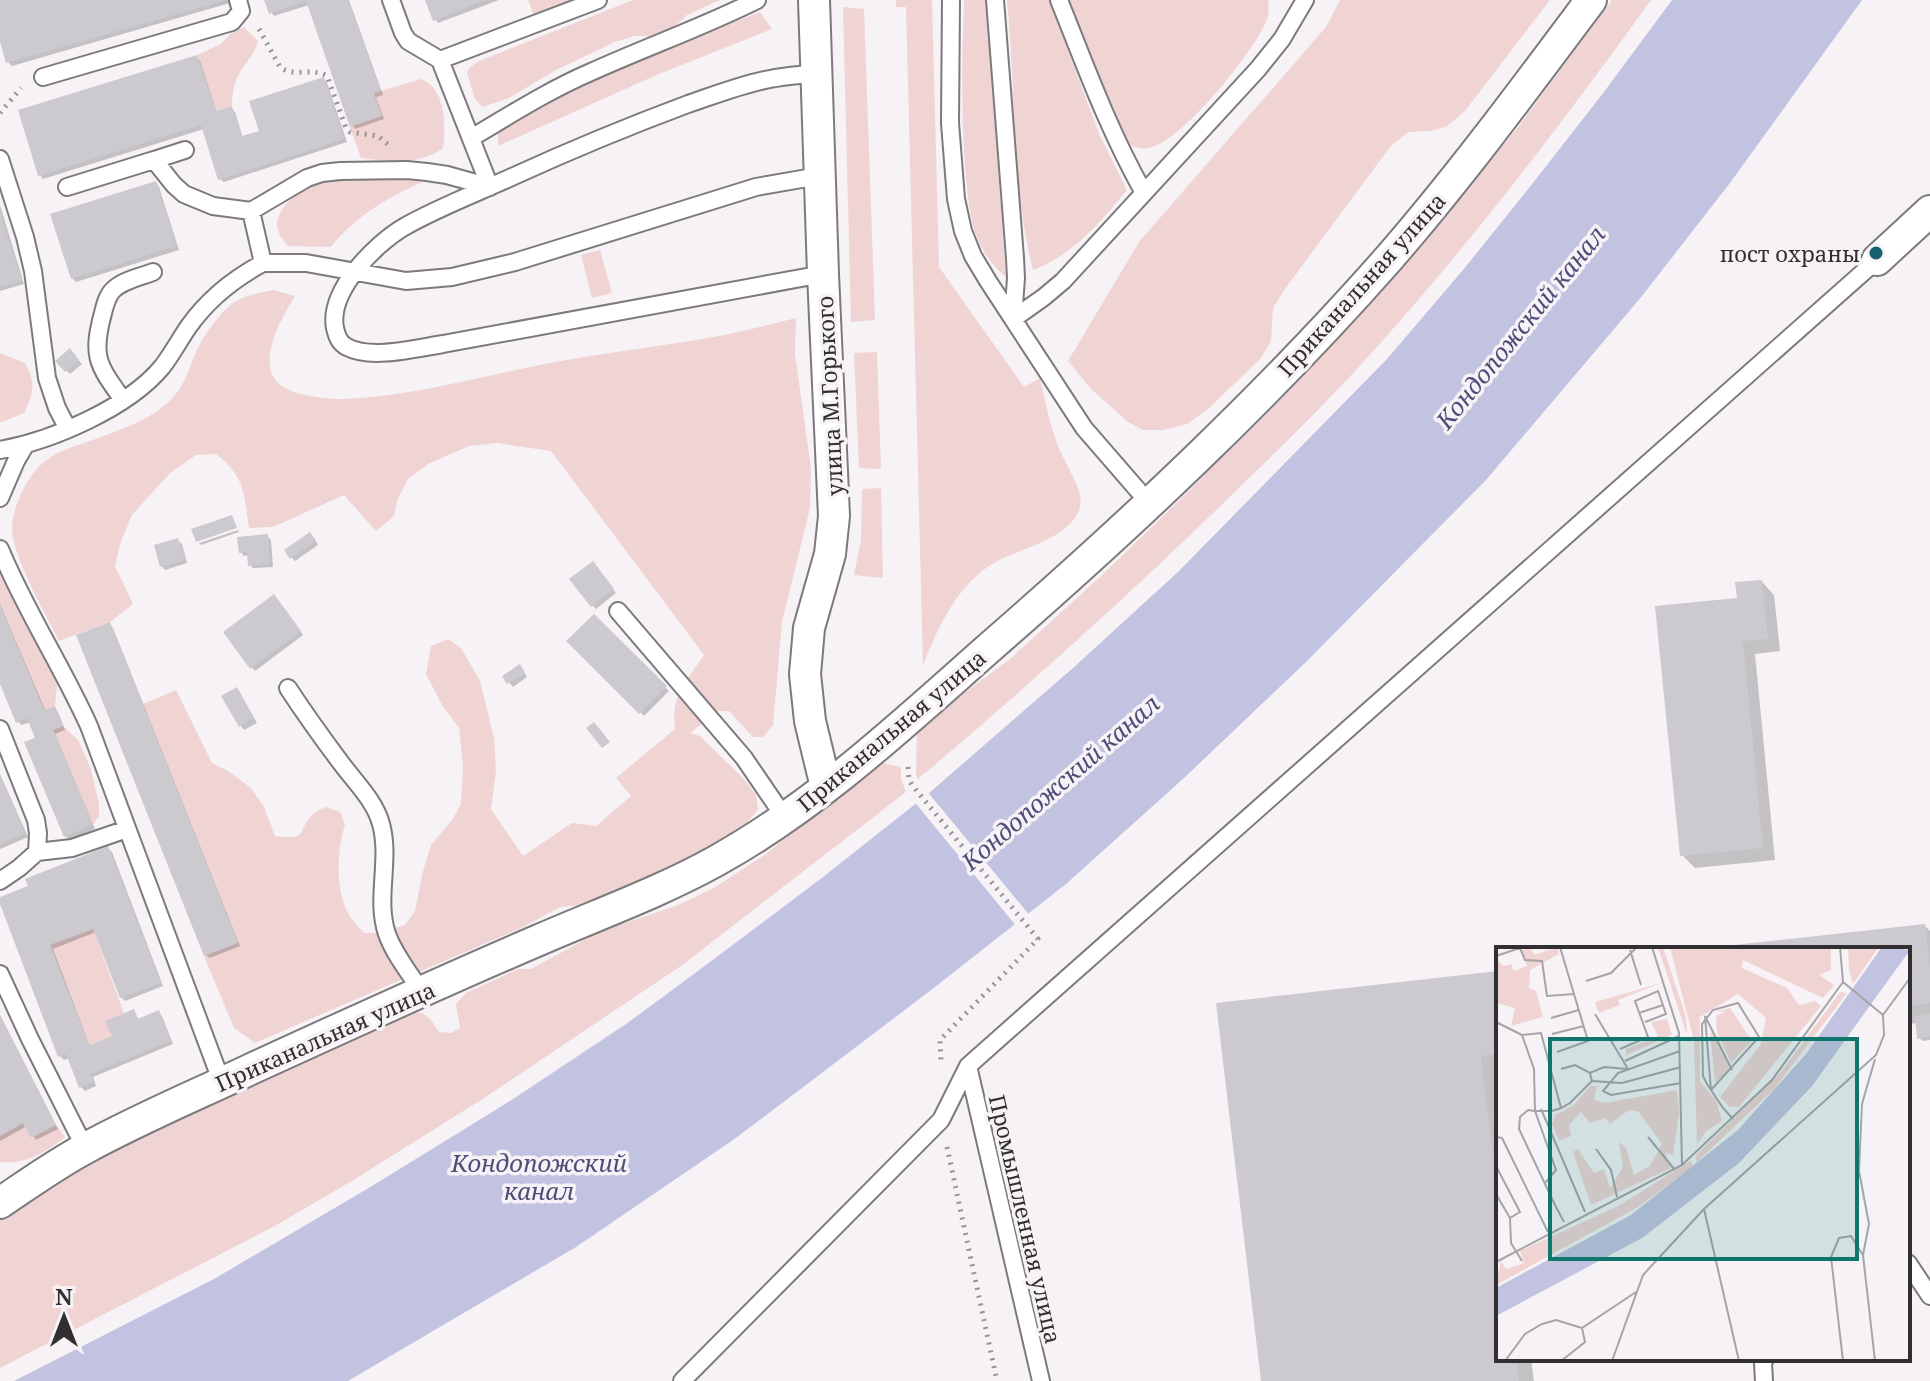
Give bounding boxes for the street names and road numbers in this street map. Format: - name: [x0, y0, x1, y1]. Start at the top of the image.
- street label: Приканальная улица: [1270, 186, 1452, 382]
- street label: улица М.Горького: [809, 295, 849, 497]
- street label: Приканальная улица: [790, 642, 992, 818]
- street label: Приканальная улица: [210, 974, 440, 1098]
- street label: Промышленная улица: [983, 1092, 1069, 1346]

